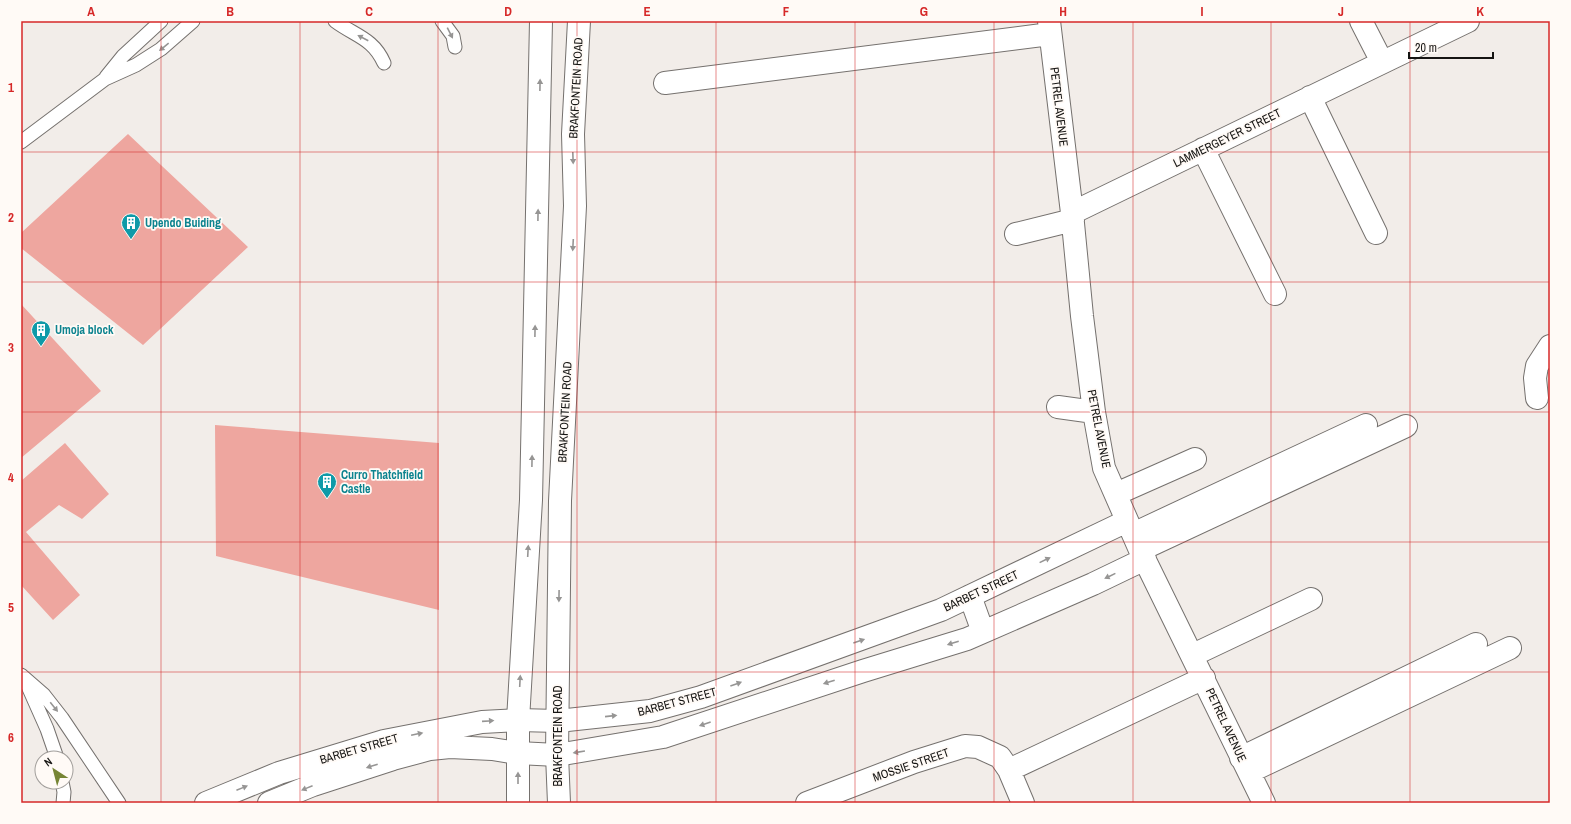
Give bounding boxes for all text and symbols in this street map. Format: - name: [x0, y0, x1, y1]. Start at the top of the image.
- text: A: [87, 3, 95, 20]
- text: B: [226, 3, 234, 20]
- text: C: [365, 3, 373, 20]
- text: D: [504, 3, 512, 20]
- text: E: [643, 3, 651, 20]
- text: F: [783, 3, 790, 20]
- text: G: [920, 3, 928, 20]
- text: H: [1059, 3, 1067, 20]
- text: I: [1201, 3, 1204, 20]
- text: J: [1338, 3, 1344, 20]
- text: K: [1476, 3, 1484, 20]
- one-way arrow: [447, 27, 454, 39]
- scale bar: [1409, 34, 1493, 60]
- one-way arrow: [357, 35, 369, 42]
- street label: BRAKFONTEIN ROAD: [565, 37, 587, 139]
- text: 20 m: [1415, 40, 1437, 56]
- one-way arrow: [158, 42, 169, 51]
- street label: PETREL AVENUE: [1046, 66, 1072, 148]
- one-way arrow: [537, 78, 543, 91]
- text: 1: [8, 79, 14, 96]
- street label: LAMMERGEYER STREET: [1170, 105, 1284, 171]
- one-way arrow: [570, 152, 577, 164]
- text: 2: [8, 209, 14, 226]
- one-way arrow: [534, 209, 541, 221]
- building icon: Upendo Buiding: [120, 212, 142, 240]
- place label: Upendo Buiding: [145, 215, 221, 231]
- one-way arrow: [570, 239, 576, 252]
- building icon: Umoja block: [30, 319, 52, 347]
- place label: Umoja block: [55, 322, 114, 338]
- one-way arrow: [532, 324, 538, 337]
- text: 3: [8, 339, 14, 356]
- street label: BRAKFONTEIN ROAD: [554, 361, 576, 463]
- street label: PETREL AVENUE: [1084, 388, 1114, 470]
- one-way arrow: [529, 454, 535, 467]
- place label: Curro Thatchfield Castle: [341, 467, 423, 497]
- text: 4: [8, 469, 14, 486]
- building icon: Curro Thatchfield Castle: [316, 471, 338, 499]
- one-way arrow: [524, 545, 531, 557]
- one-way arrow: [1039, 557, 1051, 563]
- street label: BARBET STREET: [941, 567, 1021, 615]
- one-way arrow: [1104, 573, 1115, 579]
- one-way arrow: [556, 590, 562, 603]
- text: 5: [8, 599, 14, 616]
- one-way arrow: [853, 637, 865, 643]
- one-way arrow: [946, 640, 958, 646]
- one-way arrow: [517, 675, 524, 687]
- one-way arrow: [822, 680, 834, 686]
- one-way arrow: [731, 681, 743, 687]
- street label: BARBET STREET: [636, 684, 718, 720]
- street label: BRAKFONTEIN ROAD: [550, 685, 566, 787]
- street label: PETREL AVENUE: [1202, 685, 1250, 765]
- one-way arrow: [49, 702, 58, 713]
- one-way arrow: [605, 713, 617, 720]
- one-way arrow: [482, 718, 494, 725]
- one-way arrow: [699, 721, 711, 727]
- text: 6: [8, 729, 14, 746]
- street label: BARBET STREET: [318, 730, 400, 768]
- one-way arrow: [411, 730, 423, 736]
- street label: MOSSIE STREET: [871, 744, 951, 786]
- one-way arrow: [573, 749, 585, 755]
- north arrow: [34, 750, 74, 790]
- text: N: [41, 754, 55, 769]
- one-way arrow: [366, 763, 378, 769]
- one-way arrow: [515, 771, 521, 784]
- one-way arrow: [236, 785, 248, 792]
- one-way arrow: [301, 785, 312, 791]

